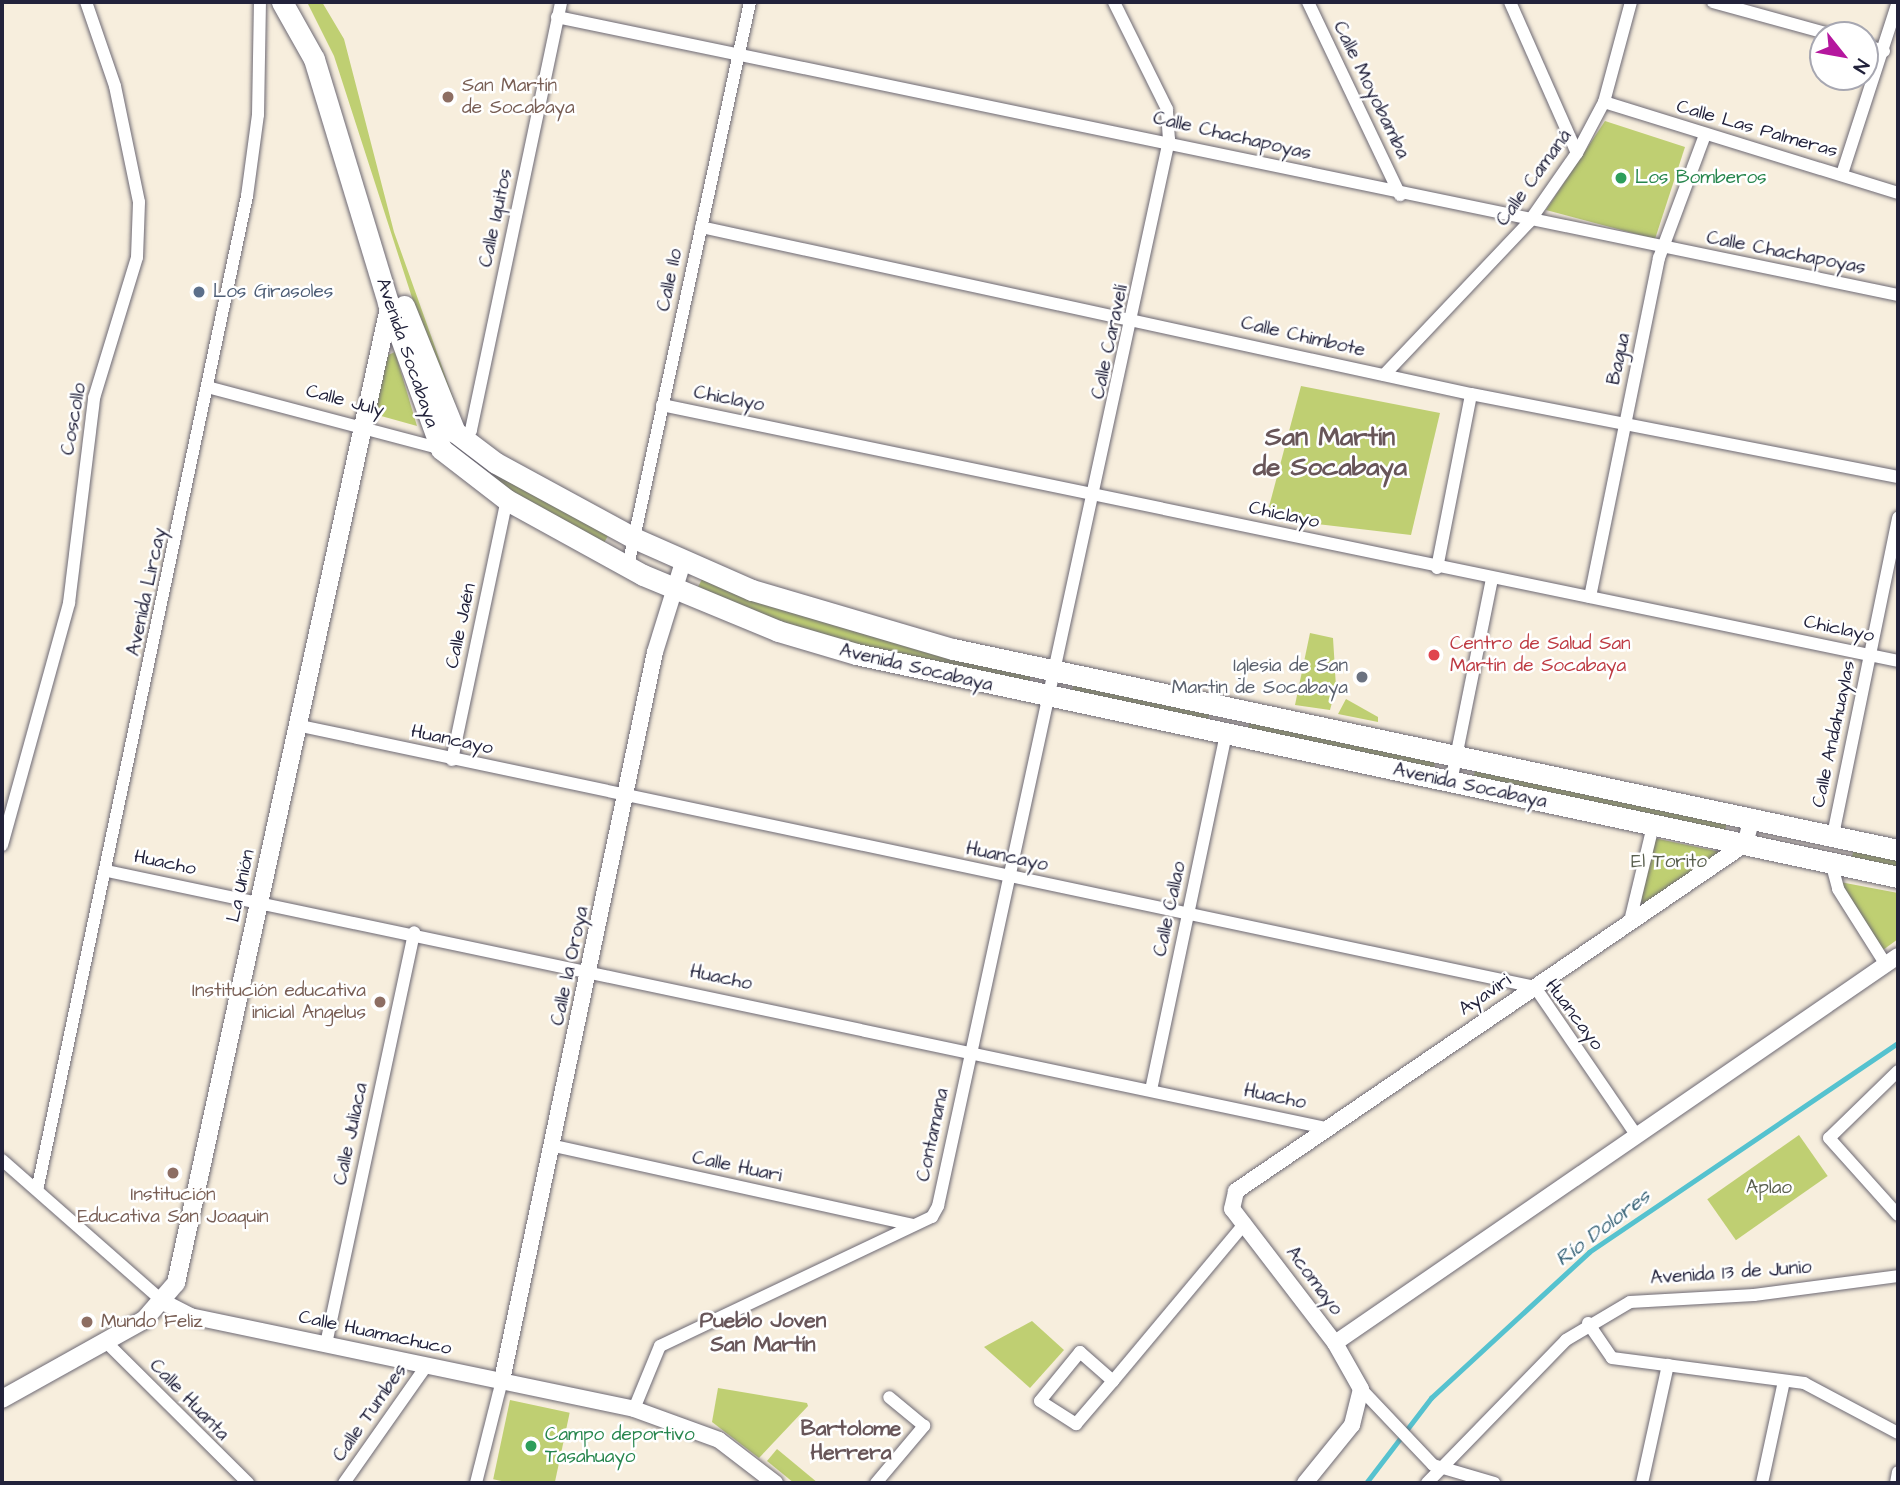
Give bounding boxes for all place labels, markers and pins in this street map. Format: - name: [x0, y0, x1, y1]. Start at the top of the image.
- place label: San Martín de Socabaya: [462, 75, 575, 119]
- marker: San Martín de Socabaya: [440, 89, 456, 105]
- place label: Los Bomberos: [1635, 167, 1767, 189]
- marker: Los Bomberos: [1613, 170, 1629, 186]
- place label: Los Girasoles: [213, 281, 333, 303]
- marker: Los Girasoles: [191, 284, 207, 300]
- place label: Centro de Salud San Martín de Socabaya: [1450, 633, 1631, 677]
- marker: Centro de Salud San Martín de Socabaya: [1424, 645, 1444, 665]
- place label: Iglesia de San Martin de Socabaya: [1172, 655, 1348, 699]
- marker: Iglesia de San Martin de Socabaya: [1354, 669, 1370, 685]
- place label: Institución educativa inicial Angelus: [192, 980, 366, 1024]
- marker: Institución educativa inicial Angelus: [372, 994, 388, 1010]
- marker: Institución Educativa San Joaquin: [165, 1165, 181, 1181]
- place label: Institución Educativa San Joaquin: [77, 1184, 269, 1228]
- place label: Mundo Feliz: [101, 1311, 203, 1333]
- marker: Mundo Feliz: [79, 1314, 95, 1330]
- place label: Campo deportivo Tasahuayo: [545, 1424, 695, 1468]
- marker: Campo deportivo Tasahuayo: [523, 1438, 539, 1454]

